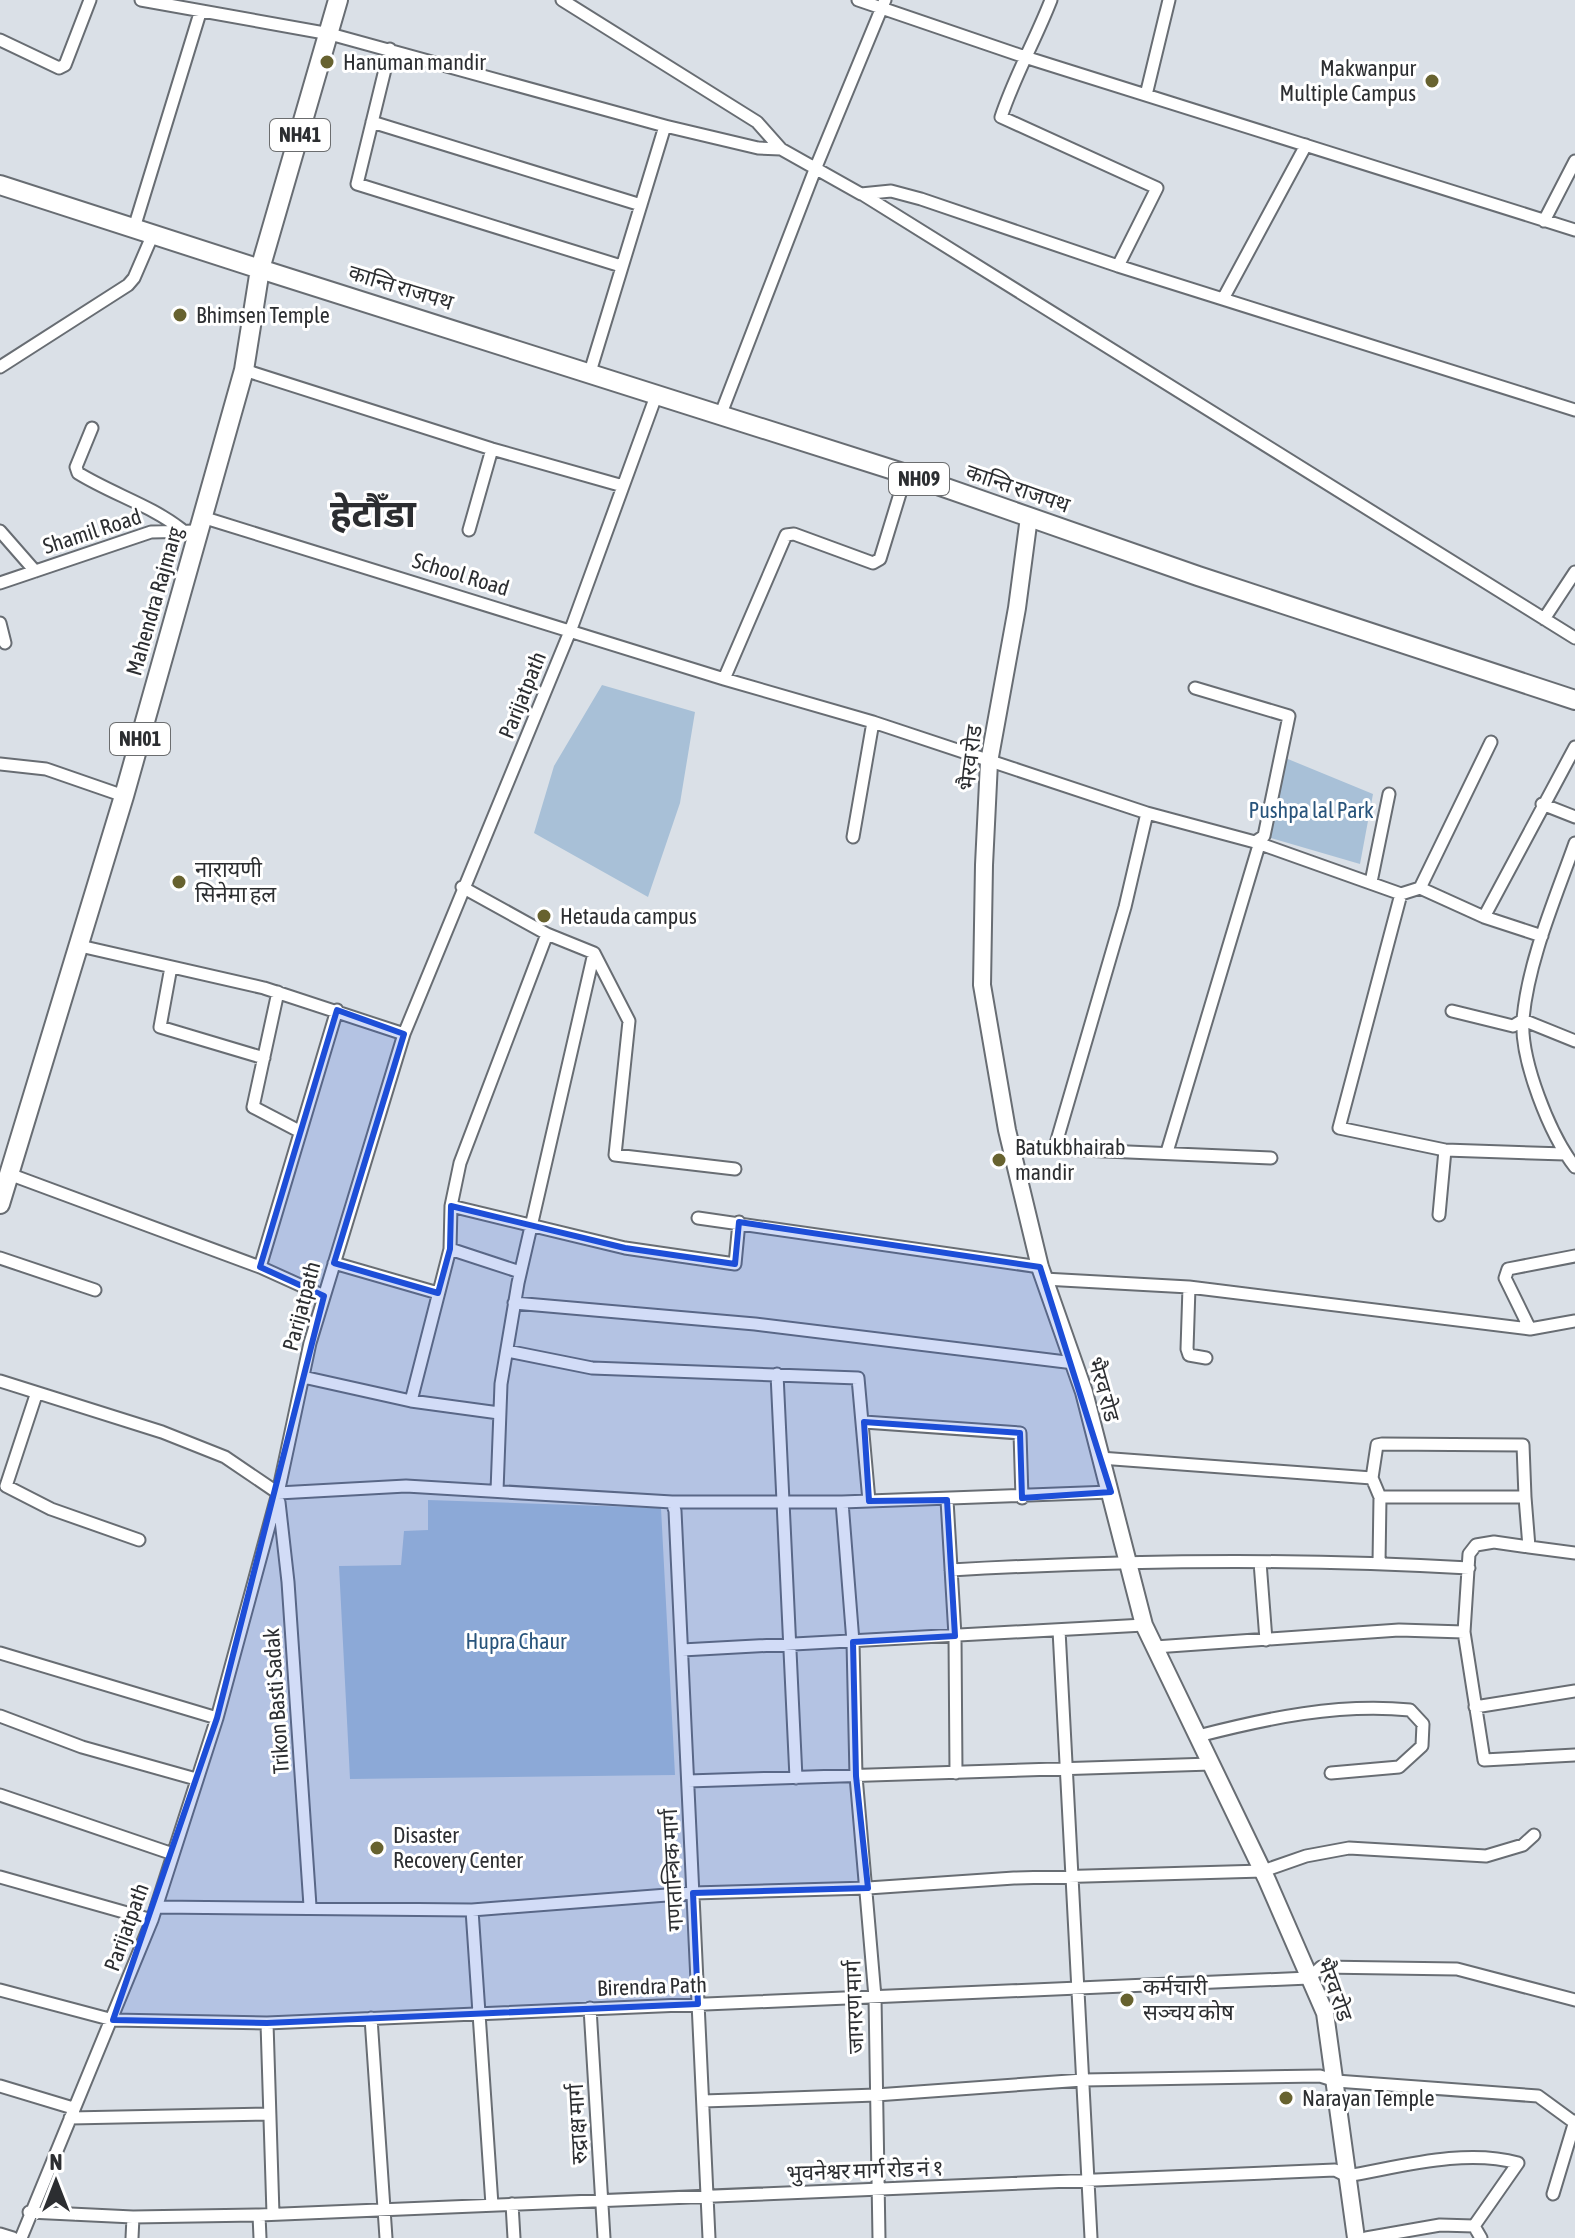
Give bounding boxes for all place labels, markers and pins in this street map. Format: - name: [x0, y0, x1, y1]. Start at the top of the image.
- place label: Hanuman mandir: [343, 49, 486, 75]
- marker: Hanuman mandir: [318, 53, 336, 71]
- place label: Makwanpur Multiple Campus: [1280, 55, 1417, 106]
- marker: Makwanpur Multiple Campus: [1423, 72, 1441, 90]
- place label: Bhimsen Temple: [196, 302, 330, 328]
- marker: Bhimsen Temple: [171, 306, 189, 324]
- place label: नारायणी सिनेमा हल: [195, 856, 277, 907]
- marker: नारायणी सिनेमा हल: [170, 873, 188, 891]
- place label: Hetauda campus: [560, 903, 697, 929]
- marker: Hetauda campus: [535, 907, 553, 925]
- place label: Batukbhairab mandir: [1015, 1134, 1125, 1185]
- marker: Batukbhairab mandir: [990, 1151, 1008, 1169]
- place label: Disaster Recovery Center: [393, 1822, 523, 1873]
- marker: Disaster Recovery Center: [368, 1839, 386, 1857]
- place label: कर्मचारी सञ्चय कोष: [1143, 1974, 1235, 2025]
- marker: कर्मचारी सञ्चय कोष: [1118, 1991, 1136, 2009]
- place label: Narayan Temple: [1302, 2085, 1434, 2111]
- marker: Narayan Temple: [1277, 2089, 1295, 2107]

